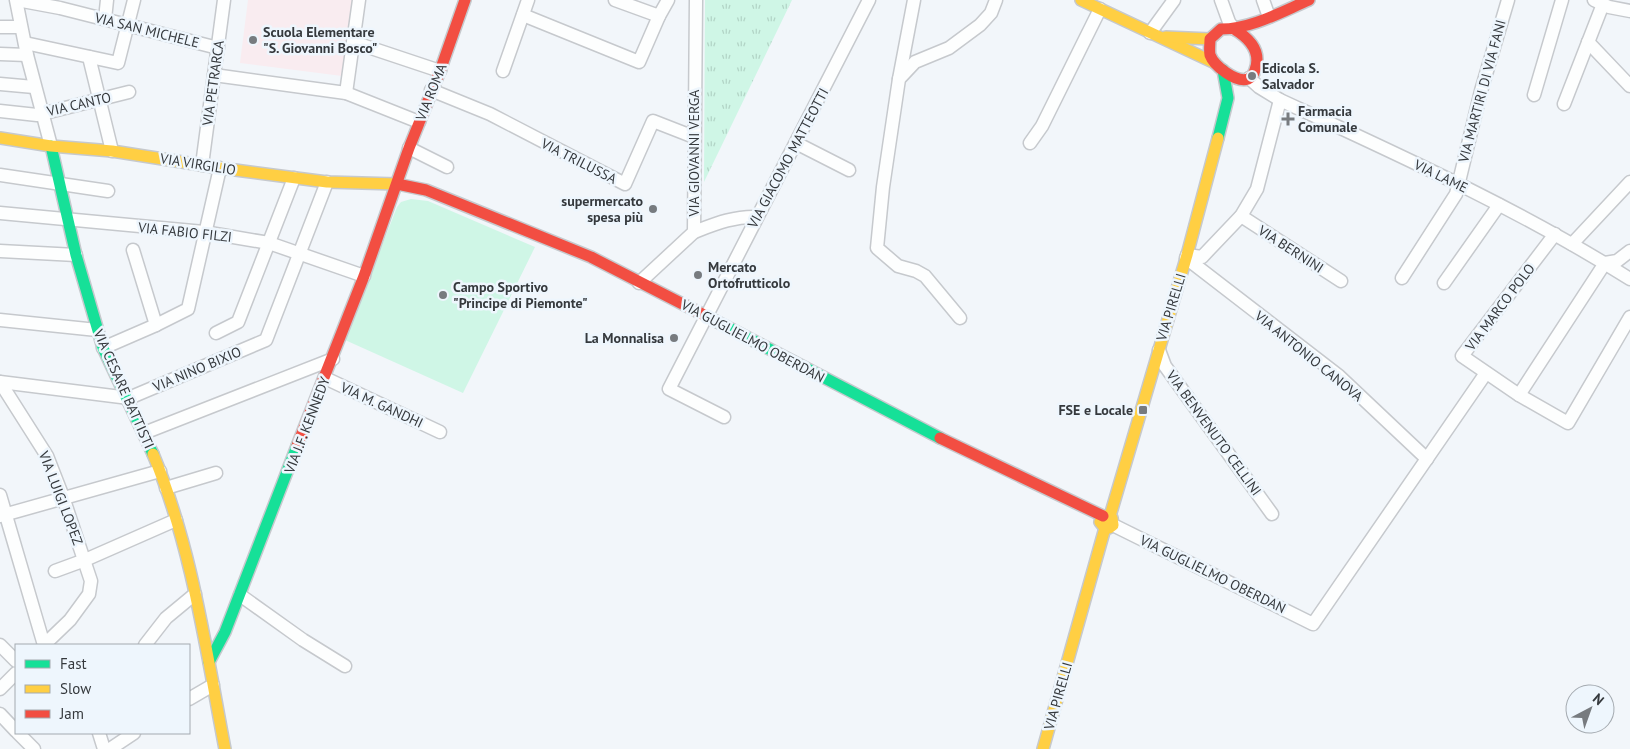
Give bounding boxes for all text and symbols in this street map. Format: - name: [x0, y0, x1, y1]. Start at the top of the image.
- street label: VIA SAN MICHELE: [92, 8, 201, 52]
- street label: VIA MARTIRI DI VIA FANI: [1454, 18, 1510, 165]
- place label: Scuola Elementare "S. Giovanni Bosco": [263, 23, 377, 57]
- marker: Scuola Elementare "S. Giovanni Bosco": [247, 34, 259, 46]
- street label: VIA PETRARCA: [198, 38, 228, 128]
- place label: Edicola S. Salvador: [1262, 59, 1319, 93]
- street label: VIA ROMA: [411, 60, 451, 124]
- marker: Edicola S. Salvador: [1246, 70, 1258, 82]
- street label: VIA GIACOMO MATTEOTTI: [743, 85, 833, 232]
- street label: VIA CANTO: [44, 88, 113, 120]
- street label: VIA GIOVANNI VERGA: [685, 89, 703, 217]
- place label: Farmacia Comunale: [1298, 102, 1357, 136]
- marker: Farmacia Comunale: [1282, 113, 1294, 125]
- street label: VIA TRILUSSA: [537, 134, 621, 188]
- street label: VIA VIRGILIO: [158, 149, 237, 179]
- street label: VIA LAME: [1410, 155, 1471, 197]
- place label: supermercato spesa più: [561, 192, 643, 226]
- marker: supermercato spesa più: [647, 203, 659, 215]
- street label: VIA FABIO FILZI: [136, 218, 233, 246]
- street label: VIA BERNINI: [1254, 221, 1327, 277]
- place label: Mercato Ortofrutticolo: [708, 258, 791, 292]
- street label: VIA MARCO POLO: [1461, 260, 1539, 355]
- marker: Mercato Ortofrutticolo: [692, 269, 704, 281]
- street label: VIA PIRELLI: [1152, 271, 1190, 344]
- place label: Campo Sportivo "Principe di Piemonte": [453, 278, 588, 312]
- marker: Campo Sportivo "Principe di Piemonte": [437, 289, 449, 301]
- street label: VIA GUGLIELMO OBERDAN: [677, 295, 828, 387]
- street label: VIA ANTONIO CANOVA: [1251, 306, 1367, 406]
- street label: VIA CESARE BATTISTI: [89, 326, 158, 451]
- place label: La Monnalisa: [585, 329, 664, 347]
- marker: La Monnalisa: [668, 332, 680, 344]
- street label: VIA NINO BIXIO: [149, 342, 244, 396]
- street label: VIA BENVENUTO CELLINI: [1162, 366, 1265, 499]
- street label: VIA J.F. KENNEDY: [280, 374, 334, 477]
- street label: VIA M. GANDHI: [337, 378, 426, 432]
- place label: FSE e Locale: [1059, 401, 1133, 419]
- marker: FSE e Locale: [1137, 404, 1149, 416]
- street label: VIA LUIGI LOPEZ: [34, 448, 87, 548]
- street label: VIA GUGLIELMO OBERDAN: [1136, 530, 1289, 617]
- legend: [15, 644, 190, 734]
- text: Fast: [60, 654, 87, 673]
- street label: VIA PIRELLI: [1039, 660, 1076, 733]
- text: Slow: [60, 679, 91, 698]
- north arrow: [1565, 684, 1615, 734]
- text: N: [1589, 689, 1608, 709]
- text: Jam: [59, 704, 84, 723]

